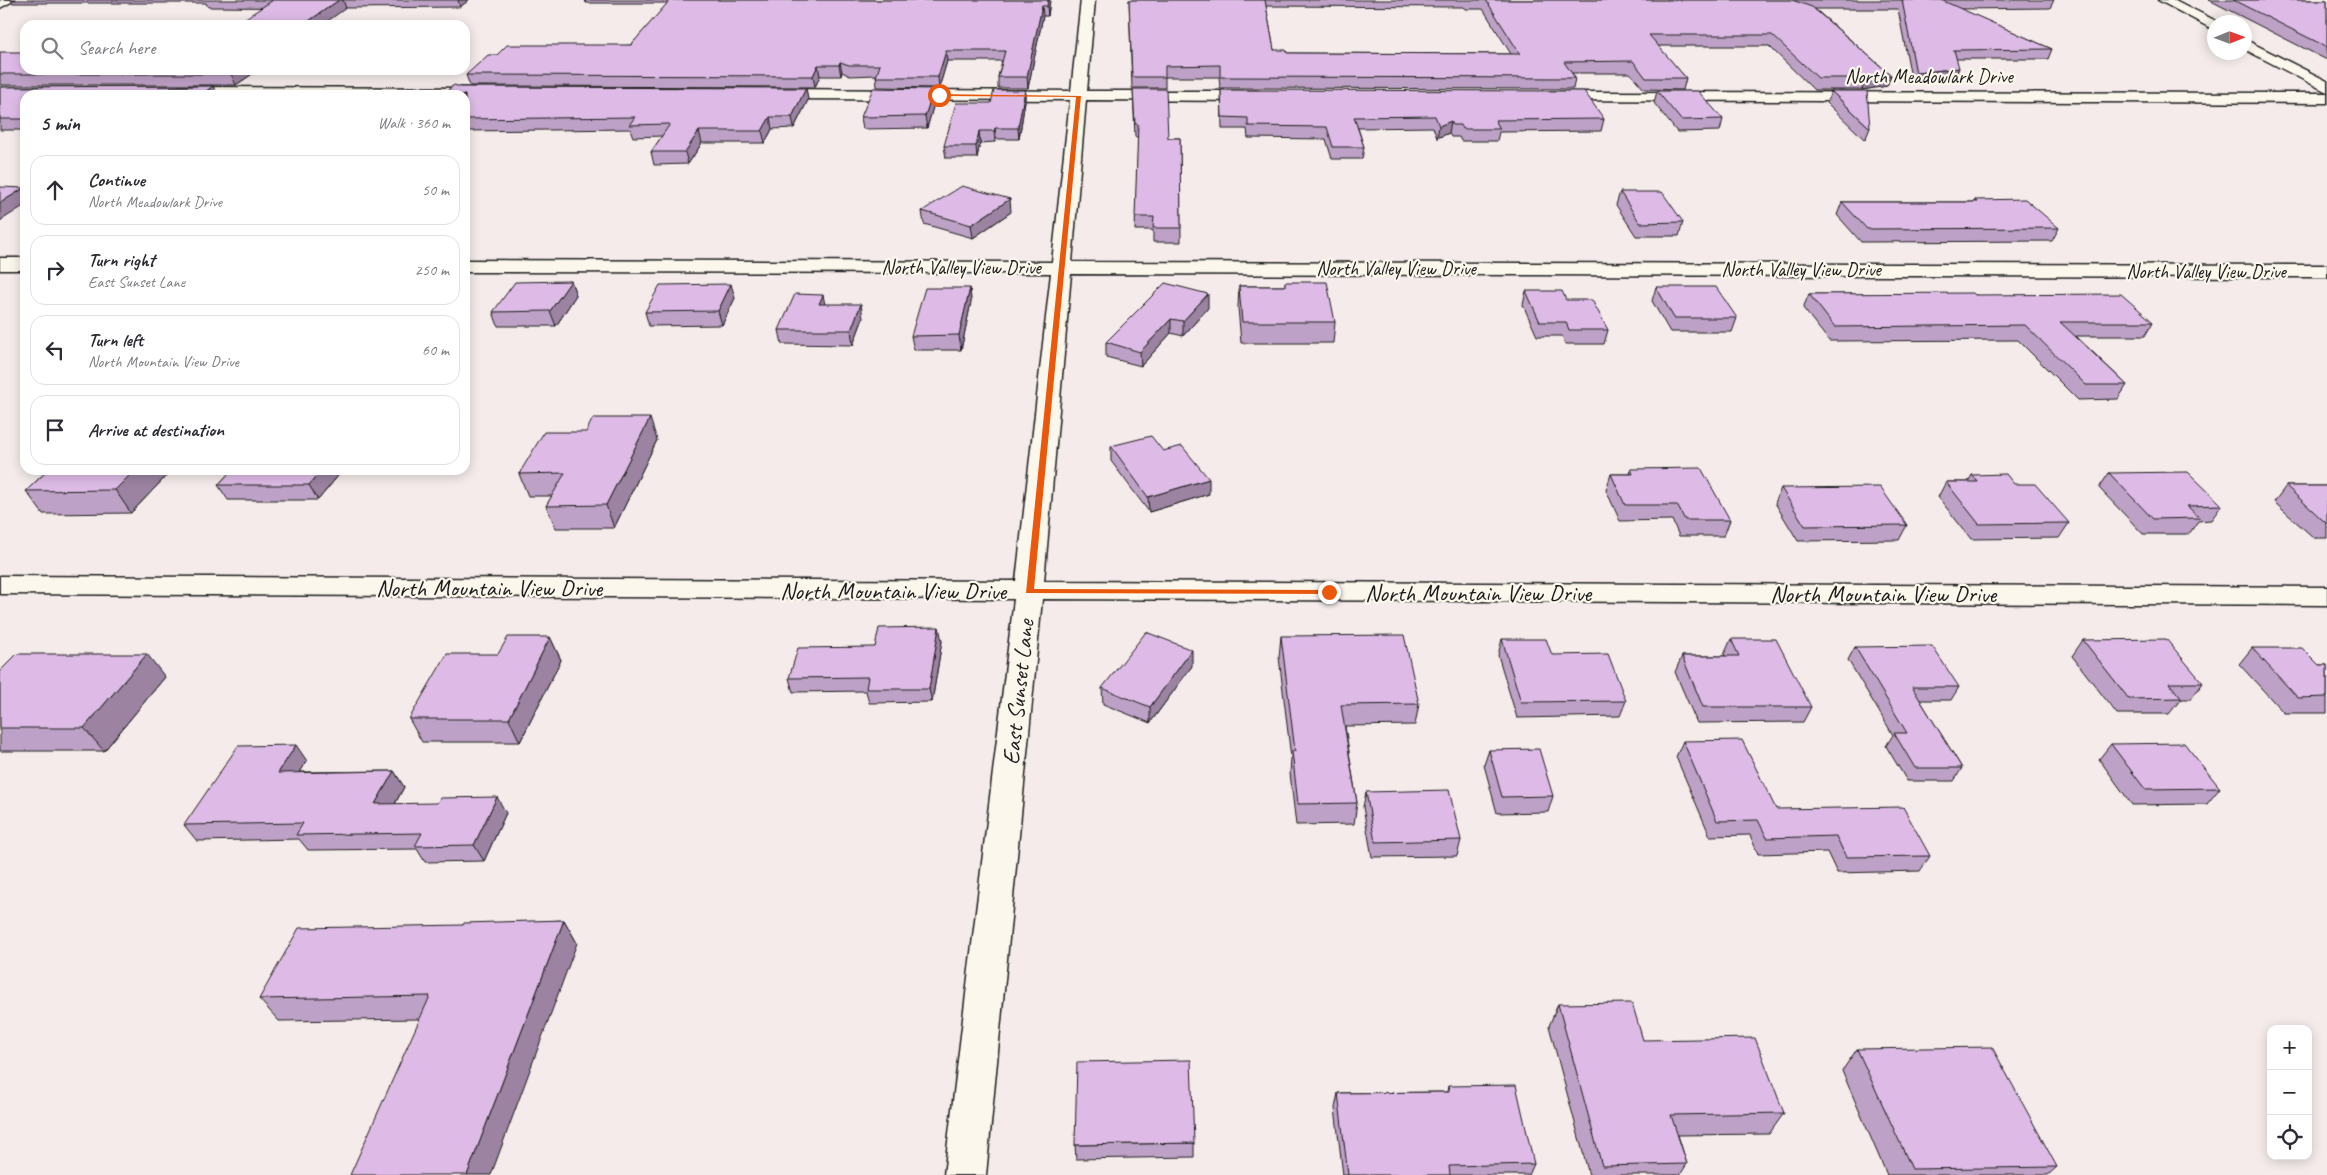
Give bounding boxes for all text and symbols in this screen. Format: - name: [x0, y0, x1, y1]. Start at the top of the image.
- north arrow: [2207, 15, 2252, 60]
- search box: [20, 20, 470, 75]
- icon: search: [38, 34, 66, 62]
- text: Search here: [78, 36, 155, 60]
- street label: North Meadowlark Drive: [1845, 64, 2014, 89]
- route start: [928, 84, 951, 107]
- text: 5 min: [40, 110, 80, 136]
- text: Walk · 360 m: [378, 113, 450, 133]
- text: Continue: [88, 168, 145, 192]
- icon: ahead: [41, 176, 69, 204]
- text: 50 m: [422, 180, 449, 200]
- text: North Meadowlark Drive: [88, 192, 222, 212]
- text: Turn right: [88, 248, 155, 272]
- street label: North Valley View Drive: [881, 255, 1042, 280]
- icon: right: [41, 256, 69, 284]
- street label: North Valley View Drive: [1316, 256, 1477, 281]
- street label: North Valley View Drive: [1721, 257, 1882, 282]
- street label: North Valley View Drive: [2126, 259, 2287, 284]
- text: 250 m: [415, 260, 449, 280]
- text: East Sunset Lane: [88, 272, 185, 292]
- text: Turn left: [88, 328, 143, 352]
- icon: left: [41, 336, 69, 364]
- text: 60 m: [422, 340, 449, 360]
- text: North Mountain View Drive: [88, 352, 239, 372]
- icon: arrive: [41, 416, 69, 444]
- text: Arrive at destination: [88, 418, 224, 442]
- street label: North Mountain View Drive: [376, 573, 604, 603]
- street label: North Mountain View Drive: [780, 576, 1008, 606]
- street label: North Mountain View Drive: [1365, 578, 1593, 608]
- street label: North Mountain View Drive: [1770, 579, 1998, 609]
- route end: [1318, 581, 1341, 604]
- street label: East Sunset Lane: [995, 616, 1041, 766]
- map controls: [2267, 1025, 2312, 1160]
- button: +: [2267, 1025, 2312, 1070]
- button: −: [2267, 1070, 2312, 1115]
- button: locate: [2267, 1115, 2312, 1160]

